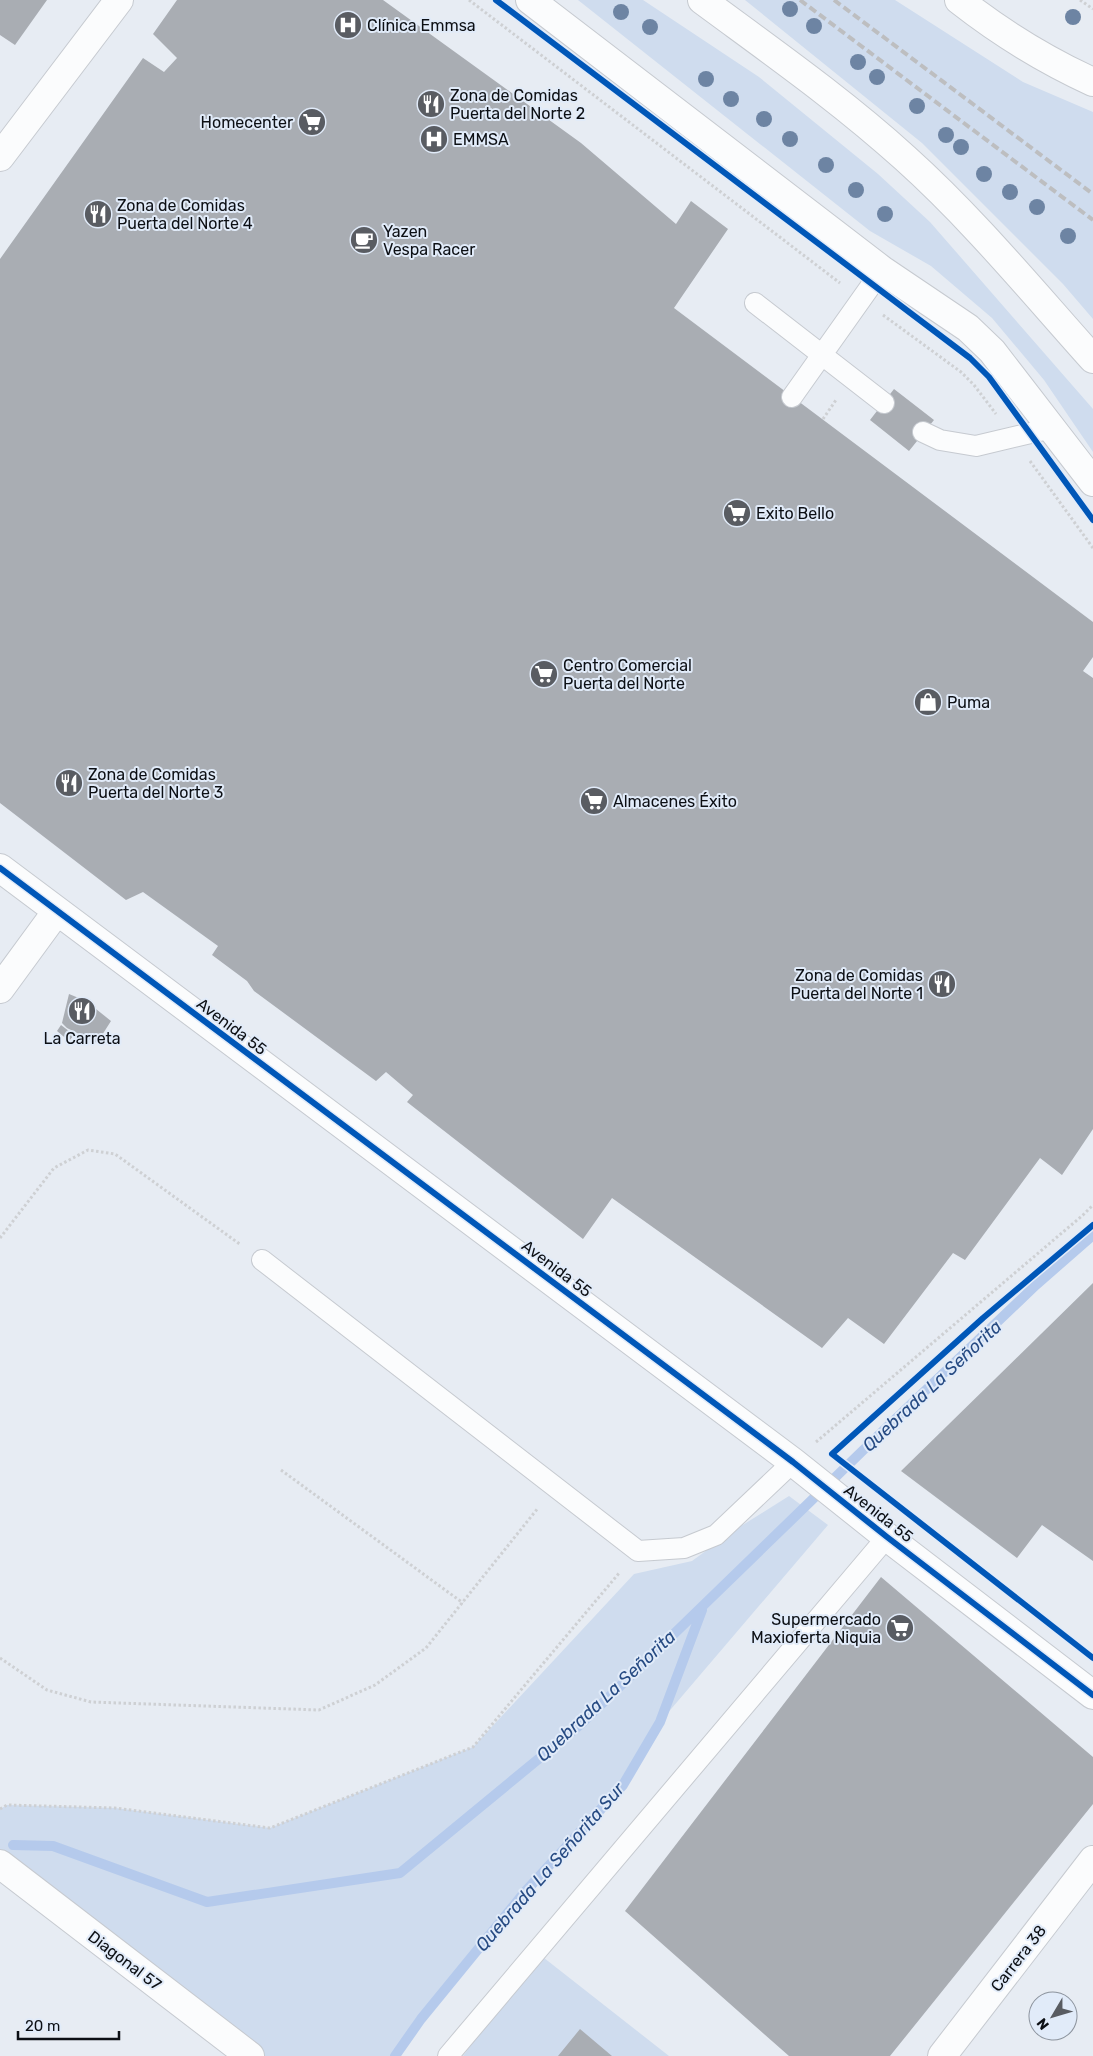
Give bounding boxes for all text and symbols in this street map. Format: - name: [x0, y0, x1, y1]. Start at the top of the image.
- hospital icon: Clínica Emmsa: [333, 10, 363, 40]
- place label: Clínica Emmsa: [367, 16, 476, 35]
- place label: Zona de Comidas Puerta del Norte 2: [450, 86, 585, 123]
- restaurant icon: Zona de Comidas Puerta del Norte 2: [416, 89, 446, 119]
- supermarket icon: Homecenter: [297, 107, 327, 137]
- place label: Homecenter: [201, 113, 293, 132]
- hospital icon: EMMSA: [419, 124, 449, 154]
- place label: EMMSA: [453, 130, 509, 149]
- place label: Zona de Comidas Puerta del Norte 4: [117, 196, 253, 233]
- restaurant icon: Zona de Comidas Puerta del Norte 4: [83, 199, 113, 229]
- place label: Yazen Vespa Racer: [383, 222, 475, 259]
- cafe icon: Yazen Vespa Racer: [349, 225, 379, 255]
- supermarket icon: Exito Bello: [722, 498, 752, 528]
- place label: Exito Bello: [756, 504, 834, 523]
- place label: Centro Comercial Puerta del Norte: [563, 656, 692, 693]
- supermarket icon: Centro Comercial Puerta del Norte: [529, 659, 559, 689]
- shop icon: Puma: [913, 687, 943, 717]
- place label: Puma: [947, 693, 990, 712]
- place label: Zona de Comidas Puerta del Norte 3: [88, 765, 223, 802]
- restaurant icon: Zona de Comidas Puerta del Norte 3: [54, 768, 84, 798]
- supermarket icon: Almacenes Éxito: [579, 786, 609, 816]
- place label: Almacenes Éxito: [613, 792, 737, 811]
- place label: Zona de Comidas Puerta del Norte 1: [790, 966, 923, 1003]
- restaurant icon: Zona de Comidas Puerta del Norte 1: [927, 969, 957, 999]
- street label: Avenida 55: [193, 994, 270, 1059]
- restaurant icon: La Carreta: [67, 996, 97, 1026]
- place label: La Carreta: [43, 1029, 121, 1048]
- street label: Avenida 55: [518, 1236, 595, 1301]
- water label: Quebrada La Señorita: [858, 1315, 1007, 1456]
- street label: Avenida 55: [840, 1480, 917, 1546]
- place label: Supermercado Maxioferta Niquia: [751, 1610, 881, 1647]
- supermarket icon: Supermercado Maxioferta Niquia: [885, 1613, 915, 1643]
- water label: Quebrada La Señorita: [532, 1625, 681, 1766]
- water label: Quebrada La Señorita Sur: [471, 1777, 630, 1956]
- street label: Carrera 38: [987, 1921, 1050, 1995]
- street label: Diagonal 57: [84, 1927, 165, 1994]
- north arrow: [1028, 1991, 1078, 2041]
- scale bar: [18, 2008, 119, 2040]
- text: N: [1033, 2014, 1053, 2033]
- text: 20 m: [25, 2017, 60, 2035]

